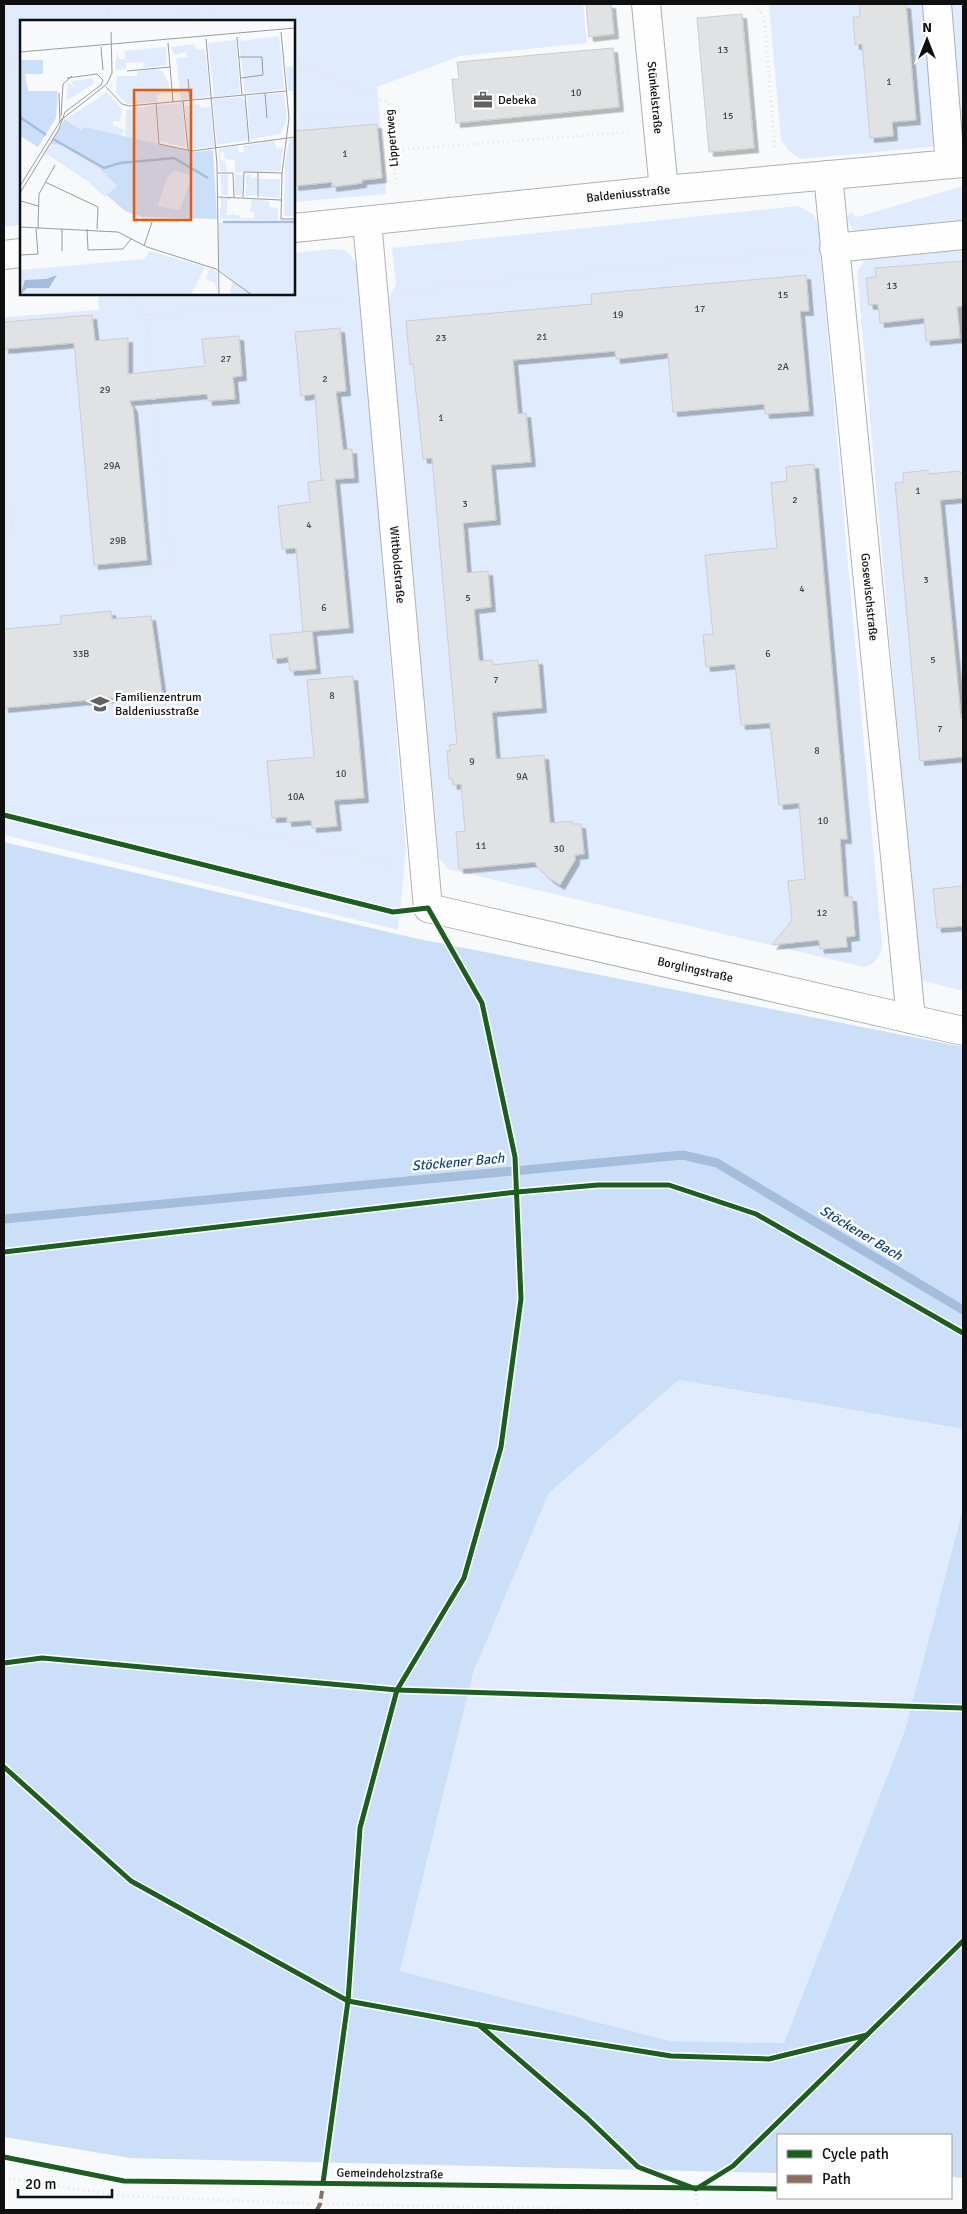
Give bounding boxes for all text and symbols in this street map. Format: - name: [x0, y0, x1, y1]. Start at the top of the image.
- north arrow: [902, 15, 952, 65]
- text: N: [922, 19, 932, 36]
- inset map: [20, 20, 295, 295]
- house number: 13: [718, 44, 728, 56]
- street label: Stünkelstraße: [644, 61, 666, 135]
- house number: 1: [886, 76, 892, 88]
- house number: 10: [571, 87, 581, 99]
- office icon: Debeka: [472, 89, 494, 111]
- place label: Debeka: [498, 93, 536, 108]
- street label: Lippertweg: [382, 109, 402, 167]
- house number: 15: [723, 110, 733, 122]
- house number: 1: [342, 148, 348, 160]
- street label: Baldeniusstraße: [586, 182, 671, 205]
- house number: 13: [887, 280, 897, 292]
- house number: 15: [778, 289, 788, 301]
- house number: 17: [695, 303, 705, 315]
- house number: 19: [613, 309, 623, 321]
- house number: 21: [537, 331, 547, 343]
- house number: 23: [436, 332, 446, 344]
- house number: 27: [221, 353, 231, 365]
- house number: 2A: [777, 361, 789, 373]
- house number: 2: [322, 373, 328, 385]
- house number: 29: [100, 384, 110, 396]
- house number: 1: [438, 412, 444, 424]
- house number: 29A: [104, 460, 120, 472]
- house number: 1: [915, 485, 921, 497]
- house number: 2: [792, 494, 798, 506]
- house number: 3: [462, 498, 468, 510]
- house number: 4: [306, 519, 312, 531]
- street label: Wittboldstraße: [387, 525, 408, 604]
- house number: 29B: [110, 535, 126, 547]
- street label: Gosewischstraße: [858, 552, 881, 642]
- house number: 3: [923, 574, 929, 586]
- house number: 4: [799, 583, 805, 595]
- house number: 5: [465, 592, 471, 604]
- house number: 6: [321, 602, 327, 614]
- house number: 33B: [73, 648, 89, 660]
- house number: 6: [765, 648, 771, 660]
- house number: 5: [930, 654, 936, 666]
- house number: 7: [493, 674, 499, 686]
- place label: Familienzentrum Baldeniusstraße: [115, 690, 202, 719]
- house number: 8: [329, 690, 335, 702]
- school or university icon: Familienzentrum Baldeniusstraße: [89, 693, 111, 715]
- house number: 7: [937, 723, 943, 735]
- house number: 8: [814, 745, 820, 757]
- house number: 9: [469, 756, 475, 768]
- house number: 10: [336, 768, 346, 780]
- house number: 9A: [516, 771, 528, 783]
- house number: 10A: [288, 791, 304, 803]
- house number: 10: [818, 815, 828, 827]
- house number: 11: [476, 840, 486, 852]
- house number: 30: [554, 843, 564, 855]
- house number: 12: [817, 907, 827, 919]
- street label: Borglingstraße: [656, 953, 735, 985]
- water label: Stöckener Bach: [411, 1149, 505, 1175]
- water label: Stöckener Bach: [817, 1202, 905, 1264]
- legend: [777, 2134, 952, 2199]
- text: Cycle path: [822, 2145, 889, 2163]
- scale bar: [18, 2166, 111, 2198]
- street label: Gemeindeholzstraße: [337, 2166, 443, 2182]
- text: Path: [822, 2170, 851, 2188]
- text: 20 m: [25, 2175, 56, 2193]

